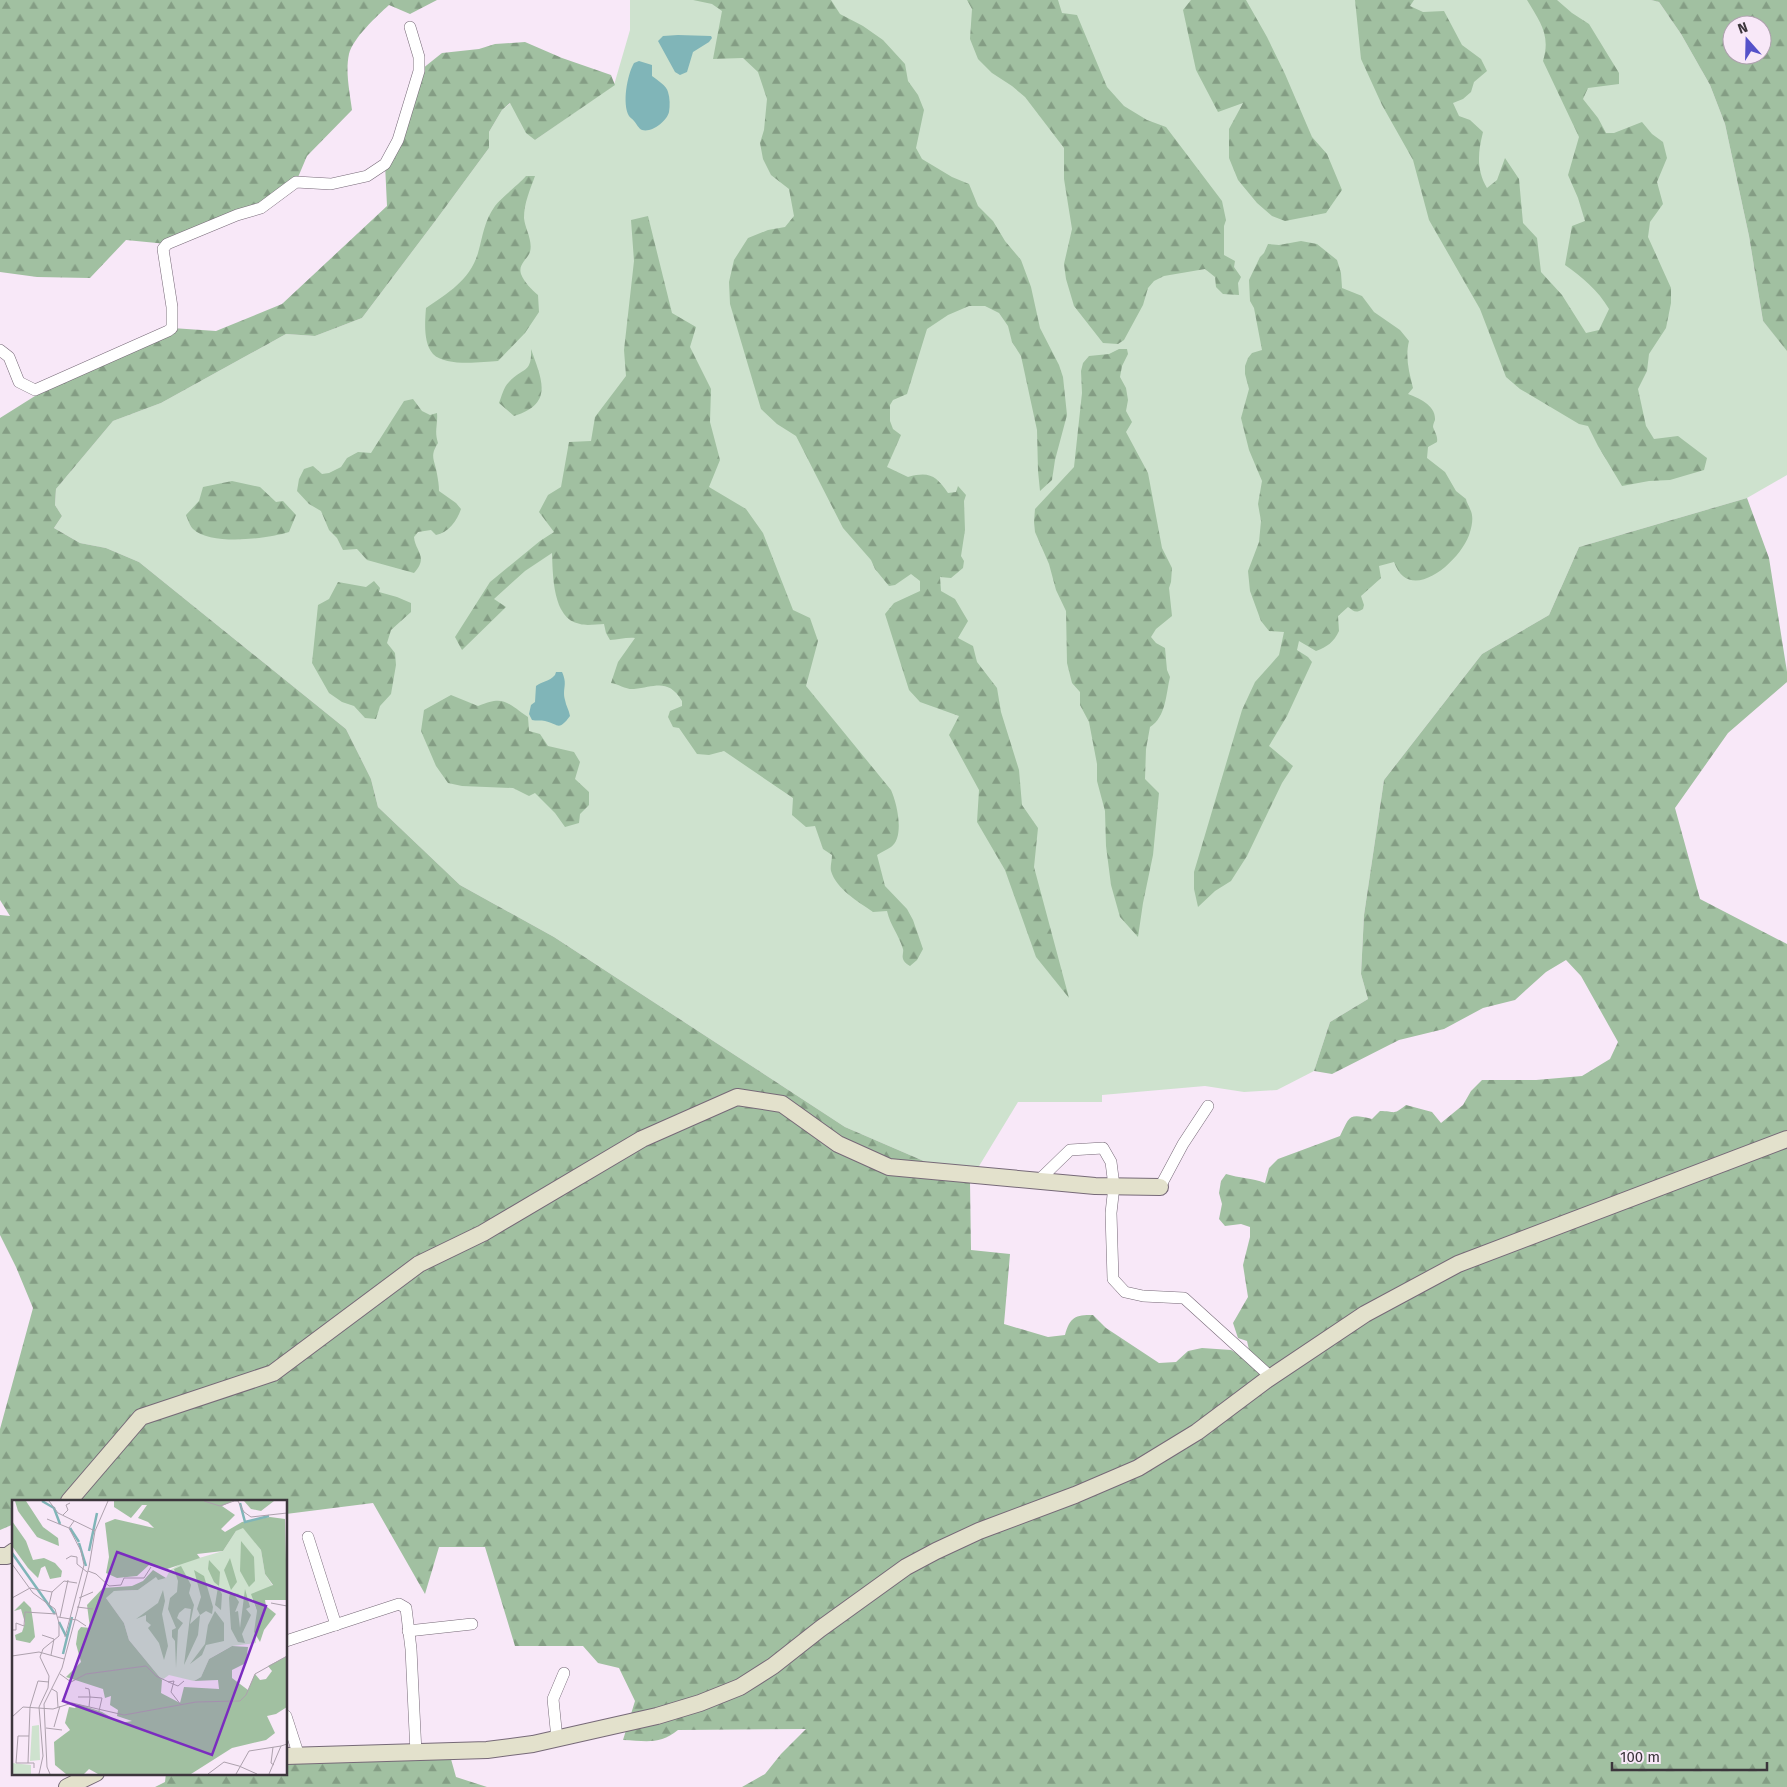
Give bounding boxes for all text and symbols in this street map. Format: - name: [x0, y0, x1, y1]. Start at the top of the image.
- north arrow: [1722, 15, 1772, 65]
- text: N: [1735, 19, 1750, 38]
- inset map: [12, 1500, 288, 1774]
- scale bar: [1612, 1740, 1767, 1772]
- text: 100 m: [1620, 1748, 1660, 1766]

